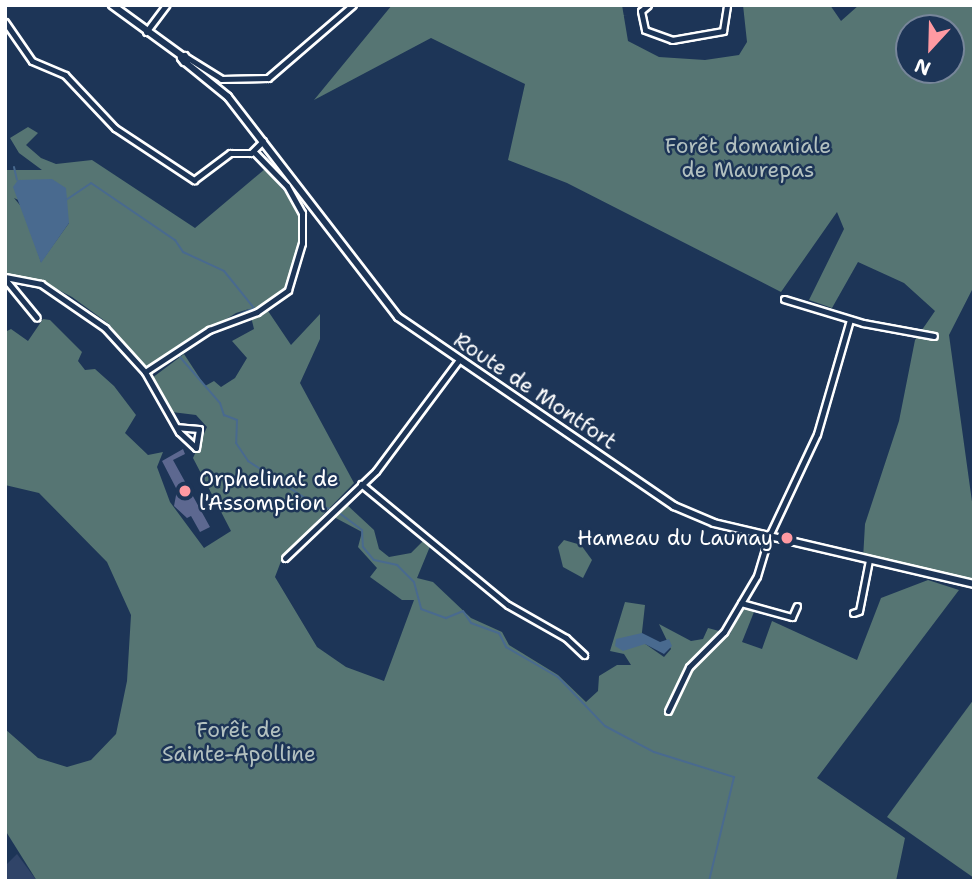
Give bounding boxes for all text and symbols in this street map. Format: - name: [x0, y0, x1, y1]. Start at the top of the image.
- north arrow: [895, 14, 965, 84]
- text: N: [911, 53, 934, 81]
- park label: Forêt domaniale de Maurepas: [665, 133, 831, 183]
- street label: Route de Montfort: [449, 327, 621, 455]
- place label: Orphelinat de l'Assomption: [199, 466, 339, 516]
- marker: Orphelinat de l'Assomption: [177, 483, 193, 499]
- place label: Hameau du Launay: [577, 525, 773, 551]
- marker: Hameau du Launay: [779, 530, 795, 546]
- park label: Forêt de Sainte-Apolline: [162, 717, 316, 767]

